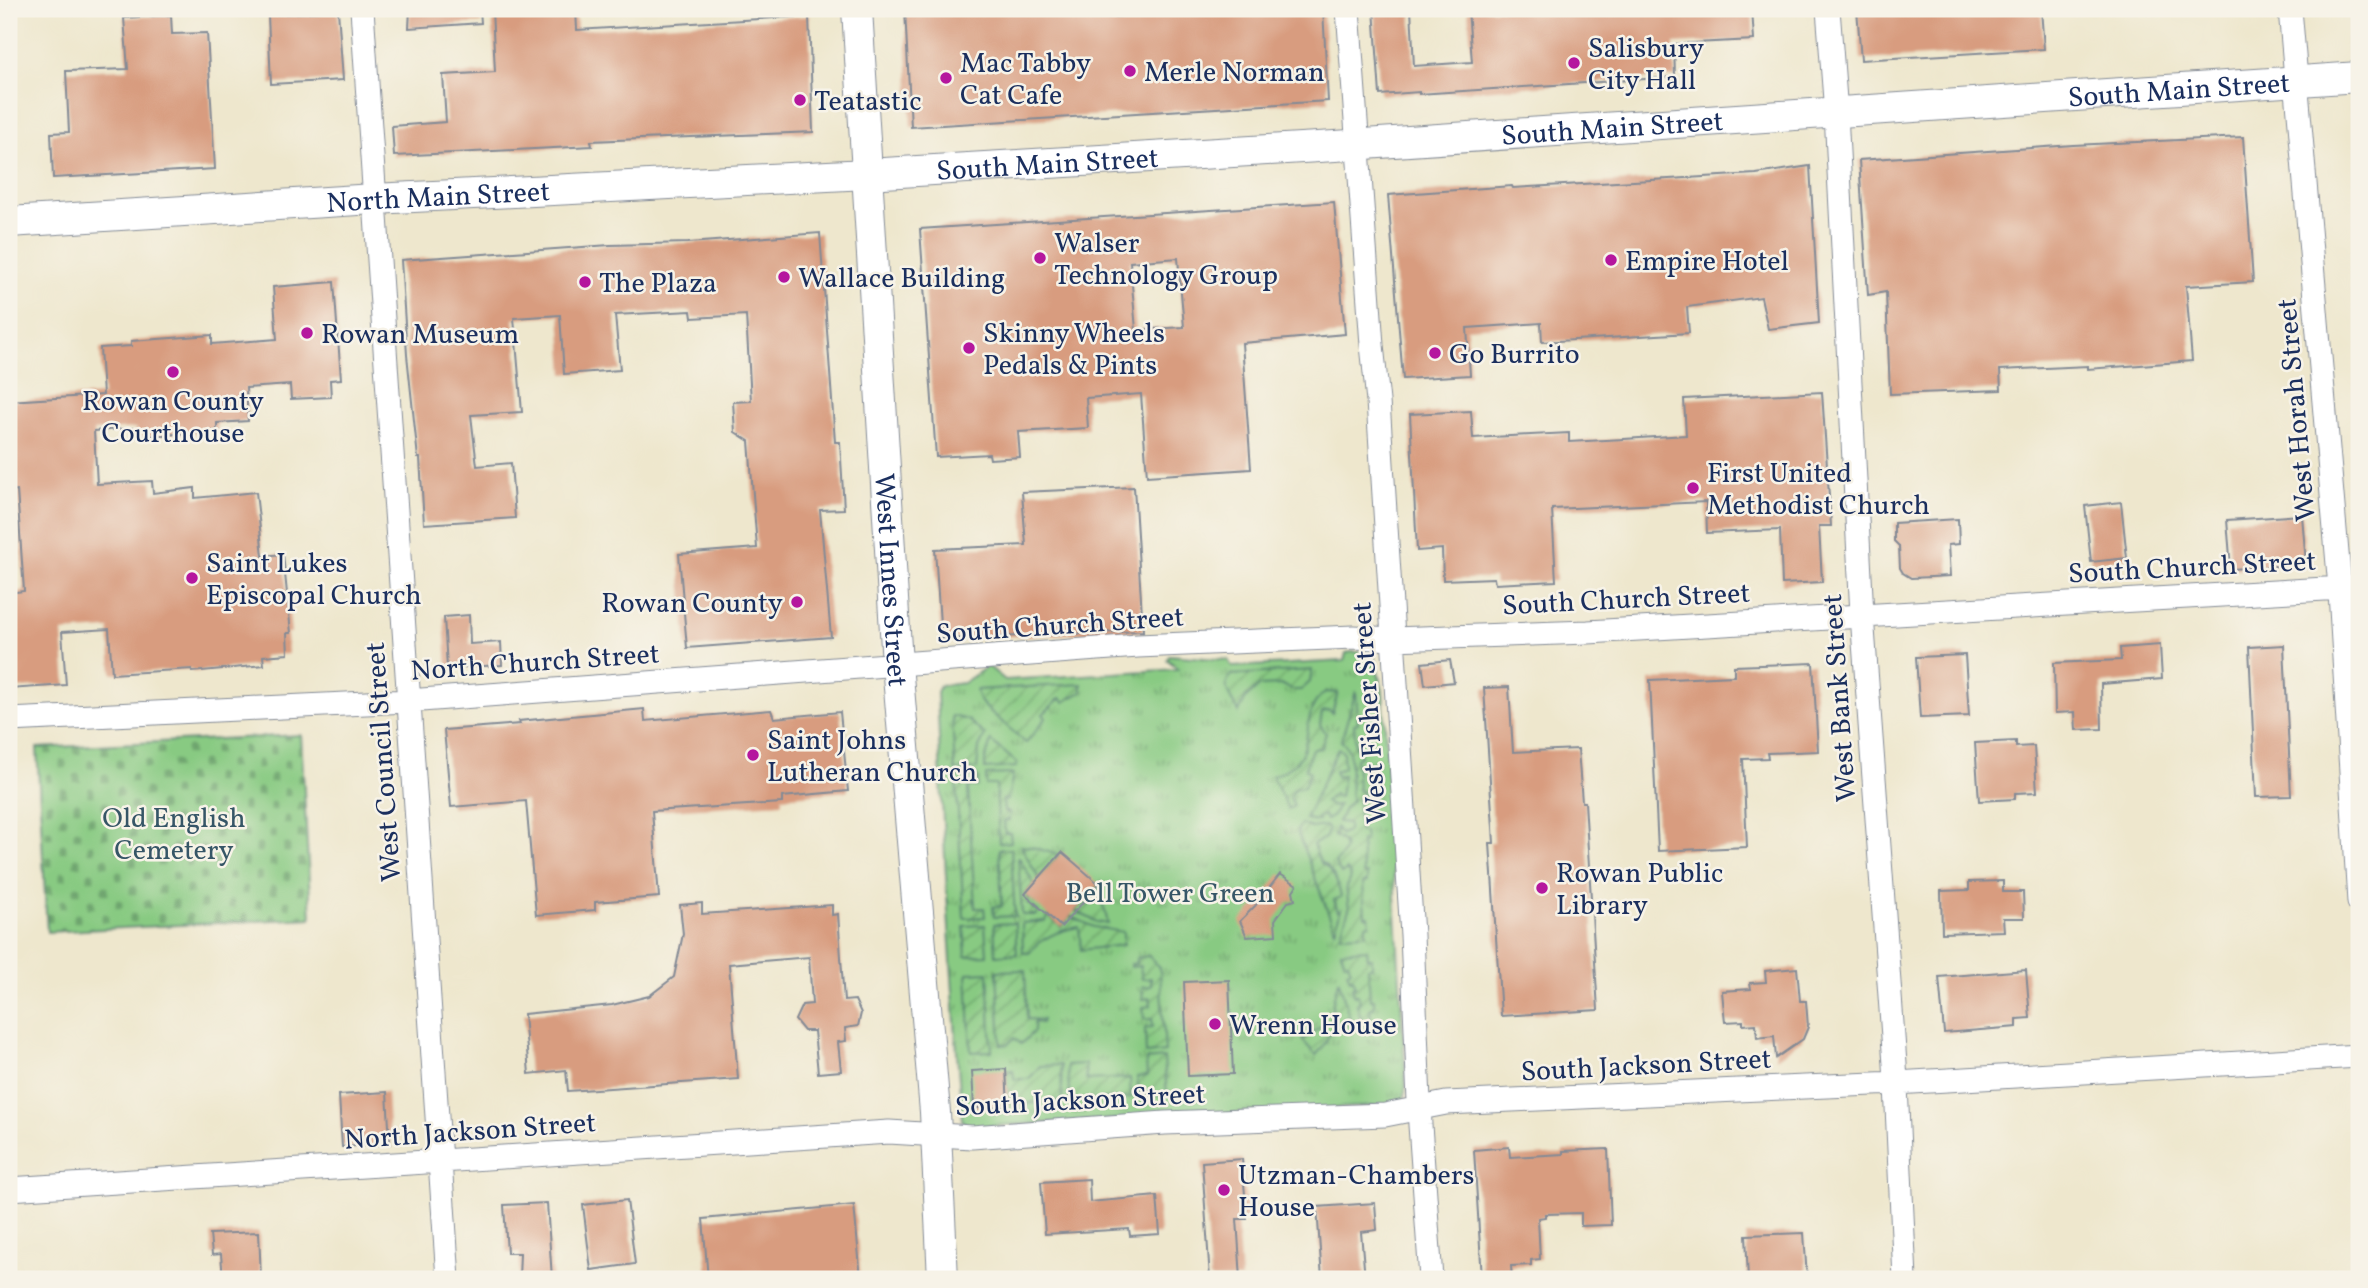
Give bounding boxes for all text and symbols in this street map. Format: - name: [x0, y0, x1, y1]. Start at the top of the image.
- place label: Salisbury City Hall: [1588, 30, 1704, 101]
- place label: Mac Tabby Cat Cafe: [960, 45, 1091, 116]
- place label: Merle Norman: [1144, 54, 1325, 93]
- marker: Salisbury City Hall: [1566, 55, 1582, 71]
- marker: Merle Norman: [1122, 63, 1138, 79]
- street label: South Main Street: [2067, 65, 2291, 119]
- marker: Mac Tabby Cat Cafe: [938, 70, 954, 86]
- place label: Teatastic: [814, 83, 922, 122]
- marker: Teatastic: [792, 92, 808, 108]
- street label: South Main Street: [1500, 103, 1725, 157]
- street label: South Main Street: [935, 140, 1160, 192]
- street label: North Main Street: [325, 173, 551, 224]
- place label: Walser Technology Group: [1054, 225, 1278, 296]
- place label: Empire Hotel: [1625, 243, 1789, 282]
- marker: Walser Technology Group: [1032, 250, 1048, 266]
- marker: Empire Hotel: [1603, 252, 1619, 268]
- place label: Wallace Building: [798, 260, 1005, 299]
- place label: The Plaza: [599, 265, 717, 304]
- marker: Wallace Building: [776, 269, 792, 285]
- marker: The Plaza: [577, 274, 593, 290]
- street label: West Horah Street: [2268, 297, 2327, 523]
- place label: Skinny Wheels Pedals & Pints: [983, 315, 1165, 386]
- place label: Rowan Museum: [321, 316, 519, 355]
- marker: Rowan Museum: [299, 325, 315, 341]
- place label: Go Burrito: [1449, 336, 1580, 375]
- marker: Skinny Wheels Pedals & Pints: [961, 340, 977, 356]
- marker: Go Burrito: [1427, 345, 1443, 361]
- marker: Rowan County Courthouse: [165, 364, 181, 380]
- place label: Rowan County Courthouse: [82, 383, 264, 454]
- place label: First United Methodist Church: [1707, 455, 1930, 526]
- street label: West Innes Street: [863, 472, 916, 689]
- marker: First United Methodist Church: [1685, 480, 1701, 496]
- street label: South Church Street: [2067, 543, 2317, 594]
- place label: Saint Lukes Episcopal Church: [206, 545, 422, 616]
- marker: Saint Lukes Episcopal Church: [184, 570, 200, 586]
- street label: South Church Street: [1501, 575, 1751, 626]
- place label: Rowan County: [601, 585, 783, 624]
- street label: West Bank Street: [1814, 592, 1867, 803]
- marker: Rowan County: [789, 594, 805, 610]
- street label: South Church Street: [935, 598, 1185, 655]
- street label: West Fisher Street: [1343, 600, 1398, 825]
- street label: North Church Street: [409, 635, 661, 692]
- street label: West Council Street: [357, 640, 412, 883]
- place label: Saint Johns Lutheran Church: [767, 722, 977, 793]
- marker: Saint Johns Lutheran Church: [745, 747, 761, 763]
- park label: Old English Cemetery: [102, 800, 246, 871]
- place label: Rowan Public Library: [1556, 855, 1724, 926]
- park label: Bell Tower Green: [1066, 875, 1274, 914]
- marker: Rowan Public Library: [1534, 880, 1550, 896]
- place label: Wrenn House: [1229, 1007, 1397, 1046]
- marker: Wrenn House: [1207, 1016, 1223, 1032]
- street label: South Jackson Street: [1520, 1040, 1773, 1093]
- street label: South Jackson Street: [954, 1075, 1207, 1128]
- street label: North Jackson Street: [343, 1104, 597, 1161]
- place label: Utzman-Chambers House: [1238, 1157, 1475, 1228]
- marker: Utzman-Chambers House: [1216, 1182, 1232, 1198]

